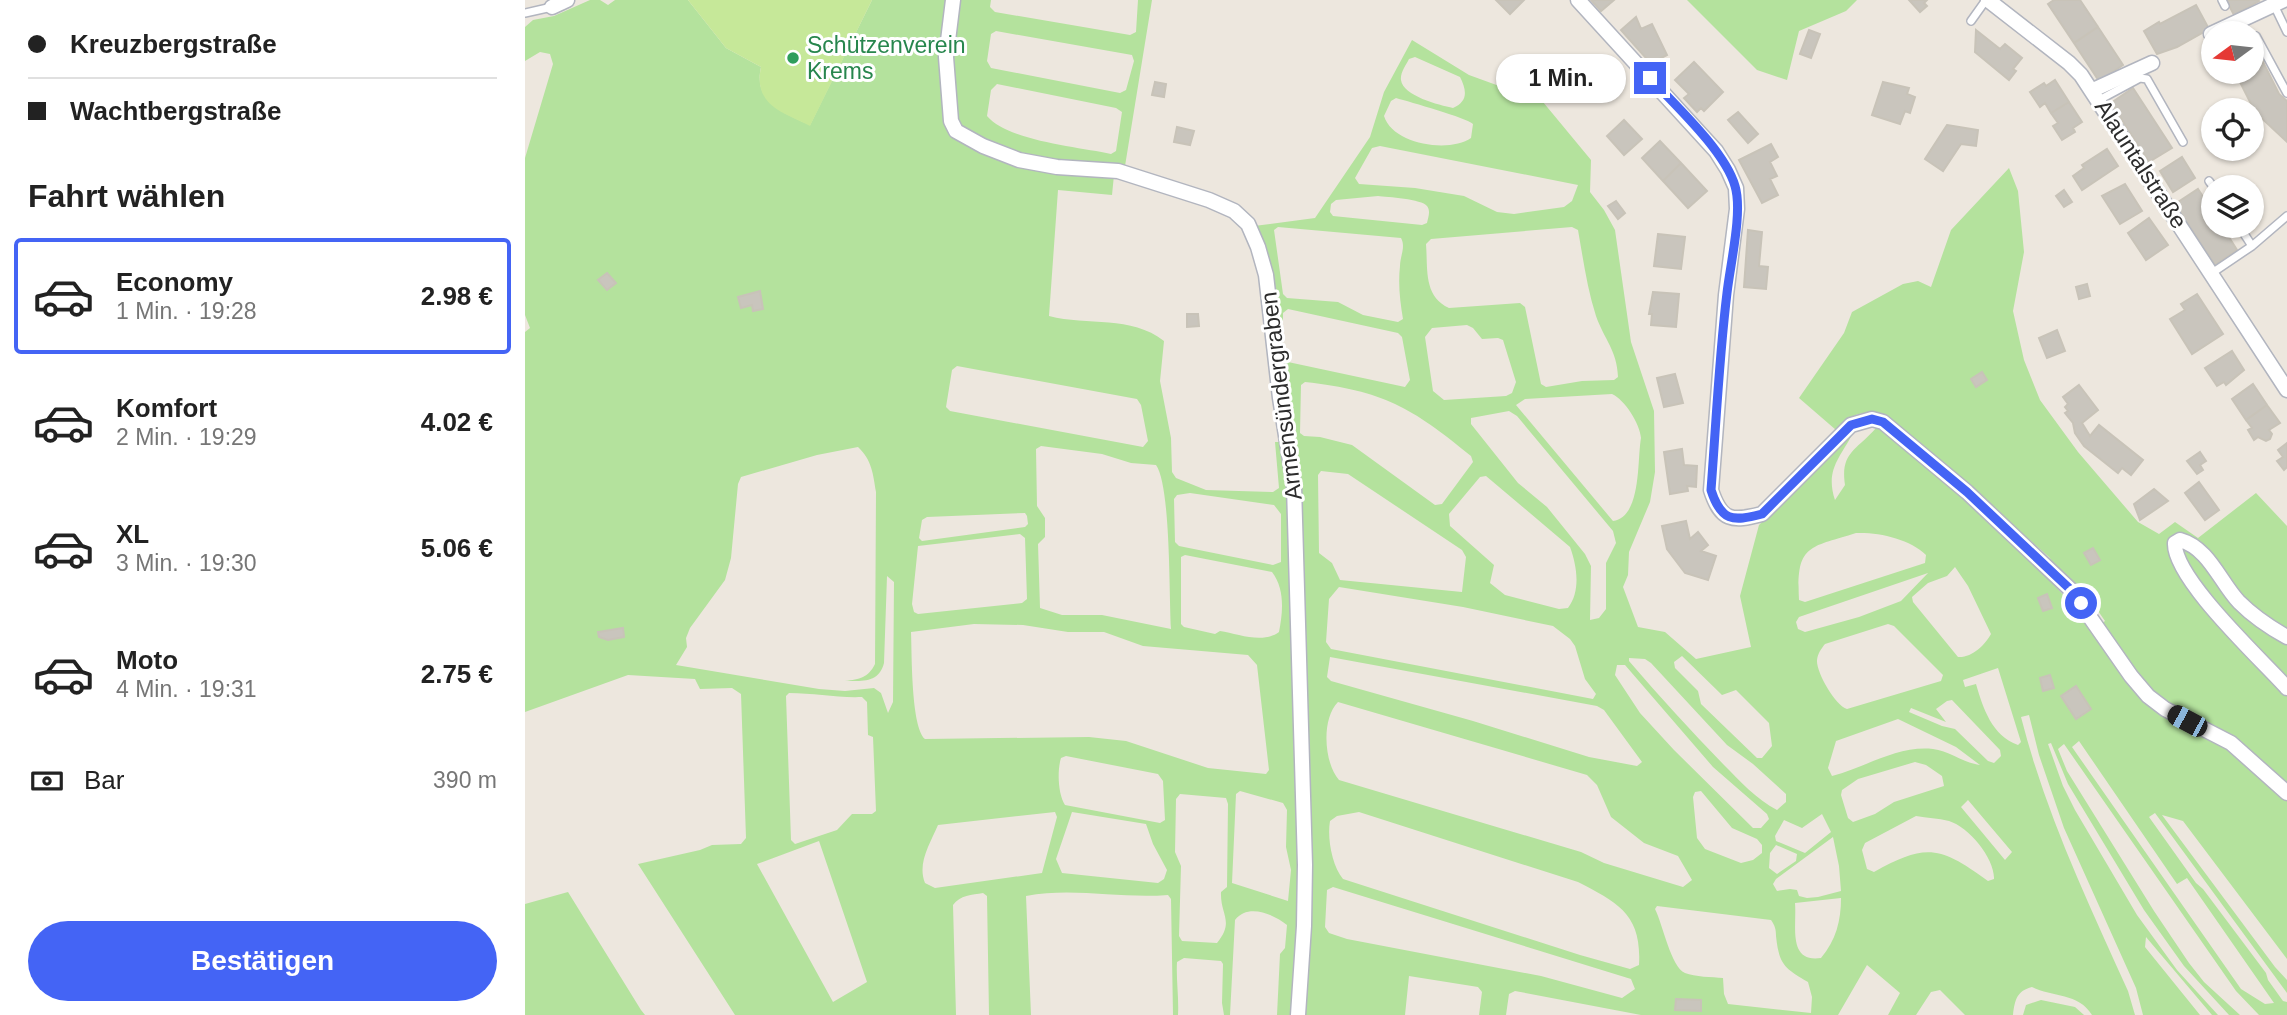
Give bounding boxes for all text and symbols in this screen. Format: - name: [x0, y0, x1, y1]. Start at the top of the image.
- north arrow: [2201, 21, 2265, 84]
- map controls: [2201, 21, 2264, 238]
- text: Kreuzbergstraße: [70, 29, 277, 59]
- place label: Schützenverein Krems: [807, 32, 966, 84]
- marker: Schützenverein Krems: [785, 50, 801, 66]
- callout: 1 Min.: [1496, 54, 1625, 102]
- route end: [1634, 62, 1666, 94]
- text: 1 Min.: [1528, 65, 1594, 91]
- street label: Alauntalstraße: [2090, 95, 2192, 233]
- text: Wachtbergstraße: [70, 96, 281, 126]
- button: locate: [2201, 98, 2264, 161]
- button: layers: [2201, 175, 2264, 238]
- text: Fahrt wählen: [28, 178, 225, 214]
- icon: car: [32, 265, 95, 328]
- text: Economy: [116, 267, 233, 297]
- text: 2.98 €: [421, 281, 493, 311]
- street label: Armensündergraben: [1255, 290, 1307, 502]
- text: 1 Min. · 19:28: [116, 298, 257, 324]
- icon: car: [32, 391, 95, 454]
- text: Komfort: [116, 393, 217, 423]
- text: 4.02 €: [421, 407, 493, 437]
- text: 2 Min. · 19:29: [116, 424, 257, 450]
- icon: car: [32, 517, 95, 580]
- text: XL: [116, 519, 149, 549]
- text: 5.06 €: [421, 533, 493, 563]
- text: 3 Min. · 19:30: [116, 550, 257, 576]
- route start: [2065, 587, 2097, 619]
- icon: car: [32, 643, 95, 706]
- text: Moto: [116, 645, 178, 675]
- text: 2.75 €: [421, 659, 493, 689]
- text: 4 Min. · 19:31: [116, 676, 257, 702]
- car: [2164, 702, 2211, 740]
- icon: cash: [28, 762, 66, 800]
- text: Bar: [84, 765, 124, 795]
- text: 390 m: [433, 767, 497, 793]
- button: Bestätigen: [28, 921, 497, 1001]

